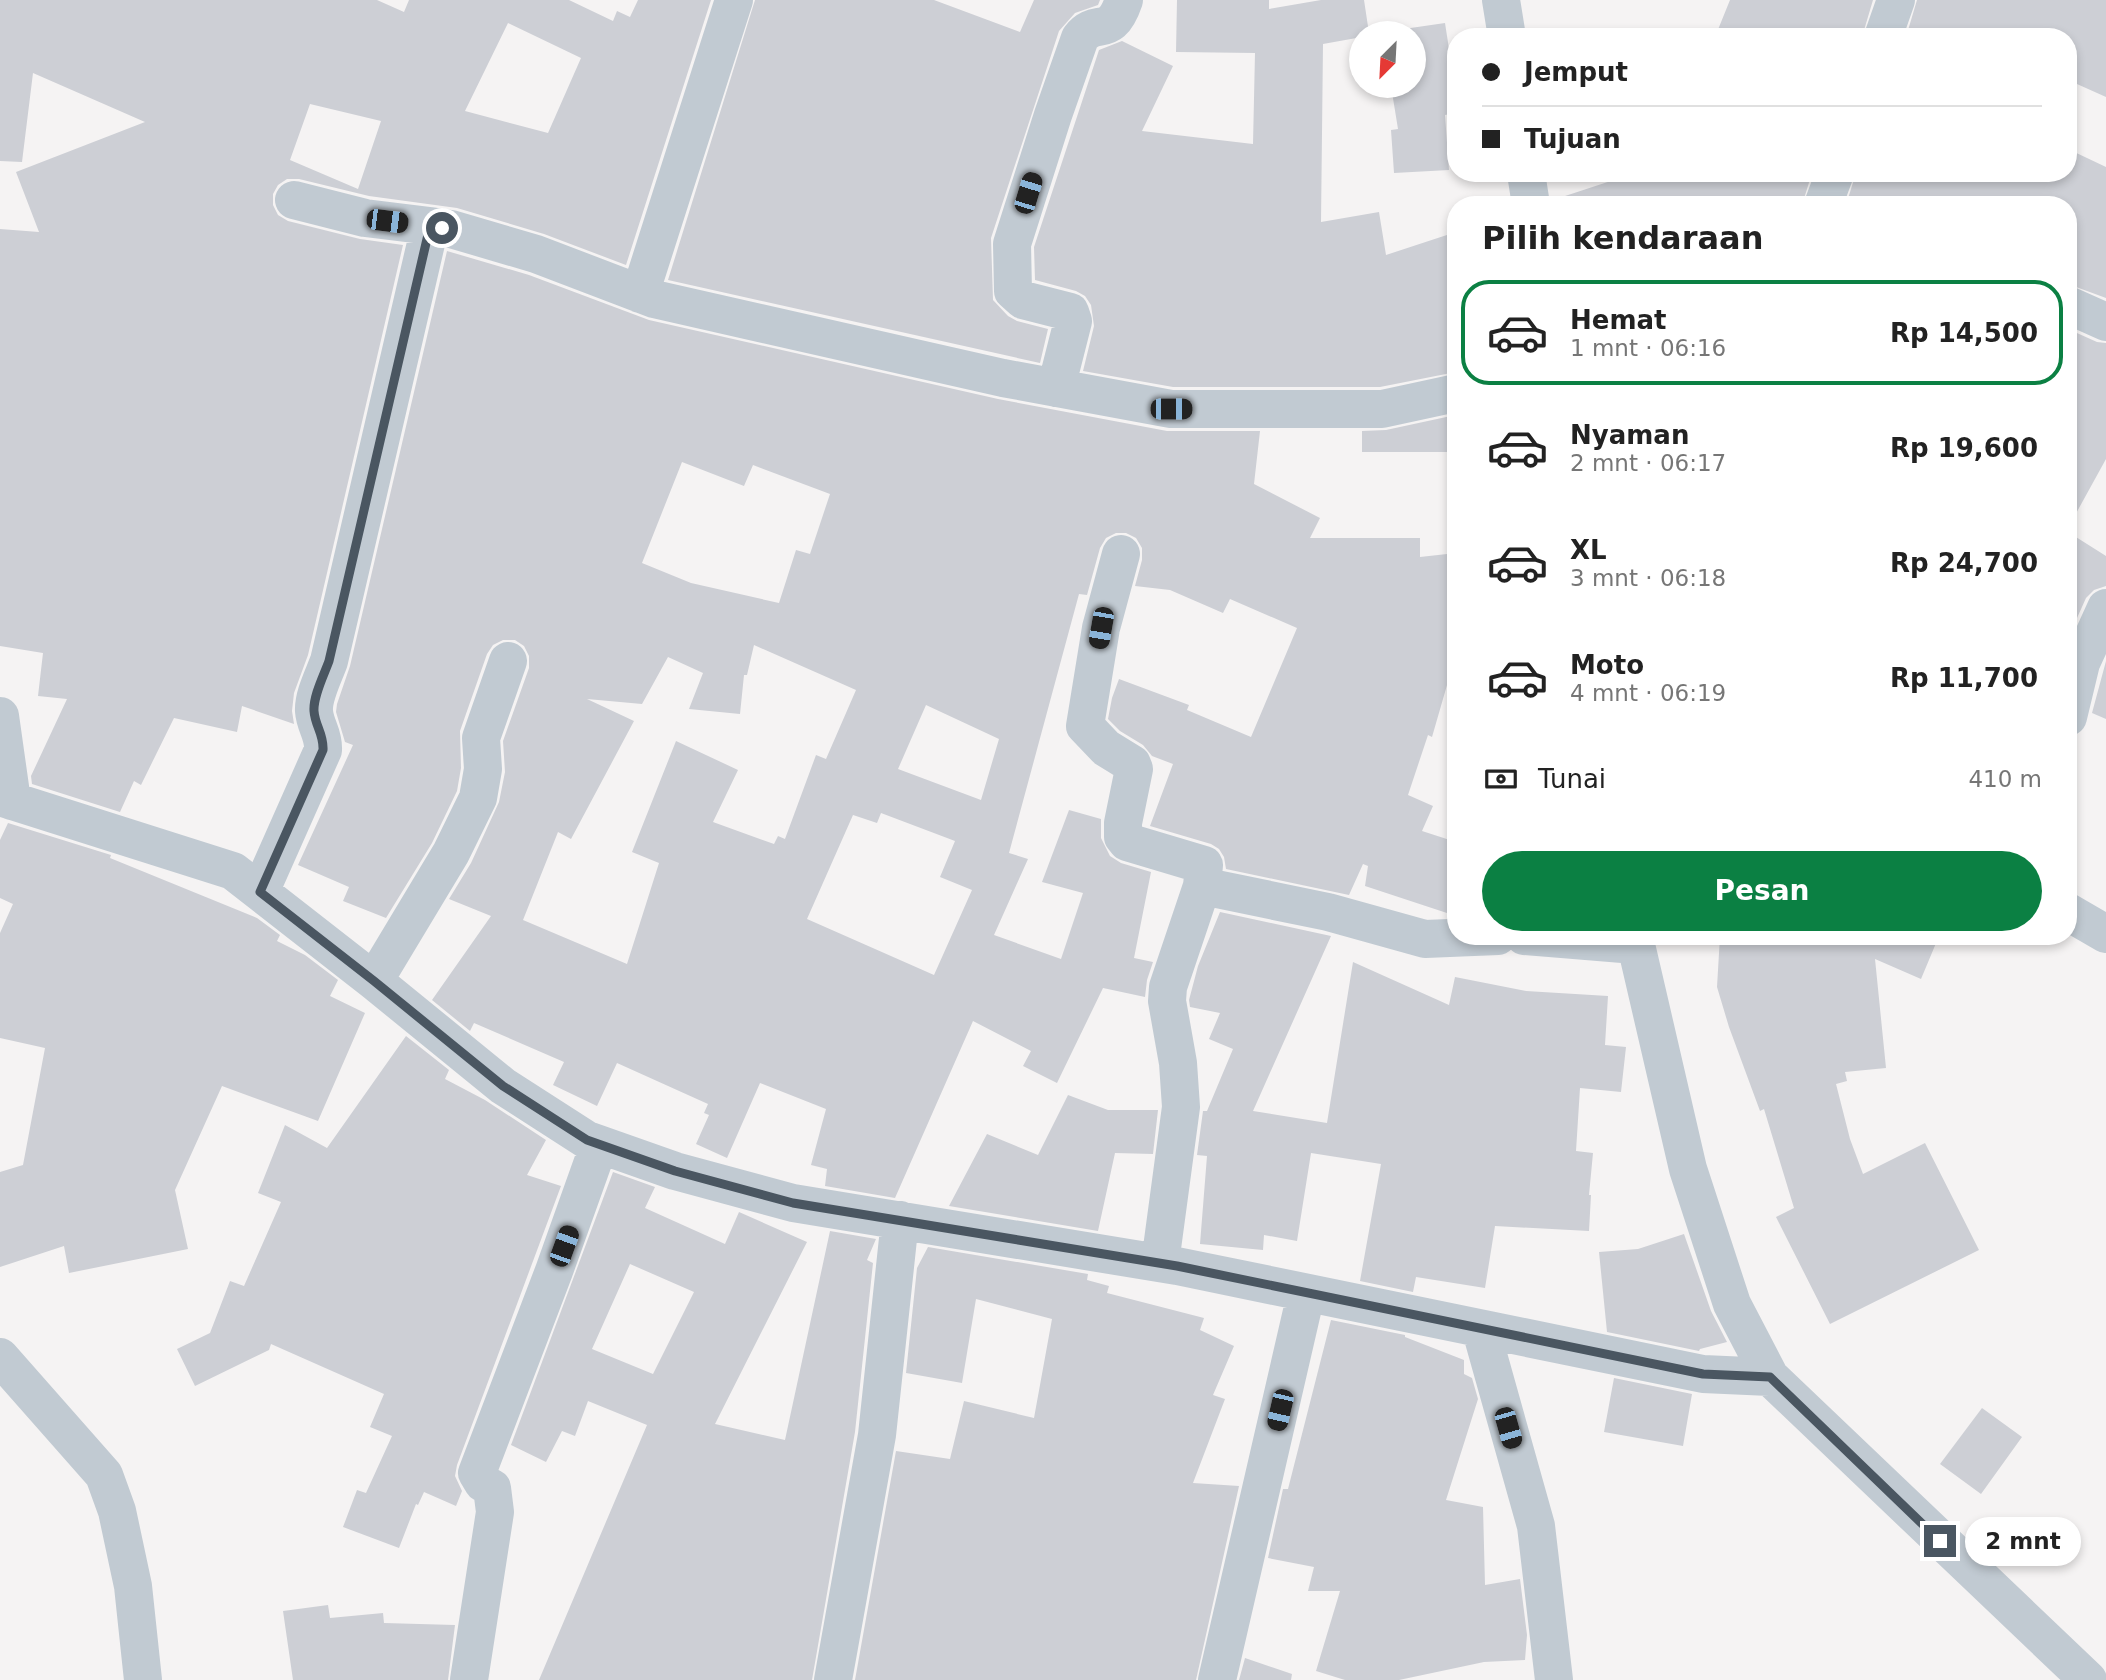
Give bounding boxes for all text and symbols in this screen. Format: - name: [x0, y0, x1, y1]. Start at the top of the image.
- north arrow: [1349, 21, 1426, 98]
- map controls: [1349, 21, 1426, 98]
- text: Jemput: [1524, 57, 1628, 87]
- text: Tujuan: [1524, 124, 1621, 154]
- car: [1012, 170, 1045, 216]
- car: [365, 208, 410, 234]
- route start: [426, 212, 458, 244]
- text: Pilih kendaraan: [1482, 219, 1763, 257]
- icon: car: [1486, 301, 1549, 364]
- text: Hemat: [1570, 305, 1666, 335]
- text: Rp 14,500: [1890, 318, 2038, 348]
- text: 1 mnt · 06:16: [1570, 335, 1726, 361]
- car: [1151, 399, 1193, 420]
- icon: car: [1486, 416, 1549, 479]
- text: Nyaman: [1570, 420, 1689, 450]
- text: Rp 19,600: [1890, 433, 2038, 463]
- text: 2 mnt · 06:17: [1570, 450, 1726, 476]
- icon: car: [1486, 531, 1549, 594]
- text: XL: [1570, 535, 1607, 565]
- text: Rp 24,700: [1890, 548, 2038, 578]
- text: 3 mnt · 06:18: [1570, 565, 1726, 591]
- car: [1088, 605, 1115, 651]
- icon: car: [1486, 646, 1549, 709]
- text: Moto: [1570, 650, 1644, 680]
- text: Rp 11,700: [1890, 663, 2038, 693]
- text: 4 mnt · 06:19: [1570, 680, 1726, 706]
- icon: cash: [1482, 760, 1520, 798]
- text: Tunai: [1538, 764, 1606, 794]
- text: 410 m: [1968, 766, 2042, 792]
- button: Pesan: [1482, 851, 2042, 931]
- car: [547, 1223, 582, 1269]
- car: [1266, 1387, 1295, 1433]
- car: [1493, 1405, 1524, 1451]
- callout: 2 mnt: [1965, 1516, 2080, 1566]
- route end: [1924, 1525, 1956, 1557]
- text: 2 mnt: [1985, 1528, 2061, 1554]

